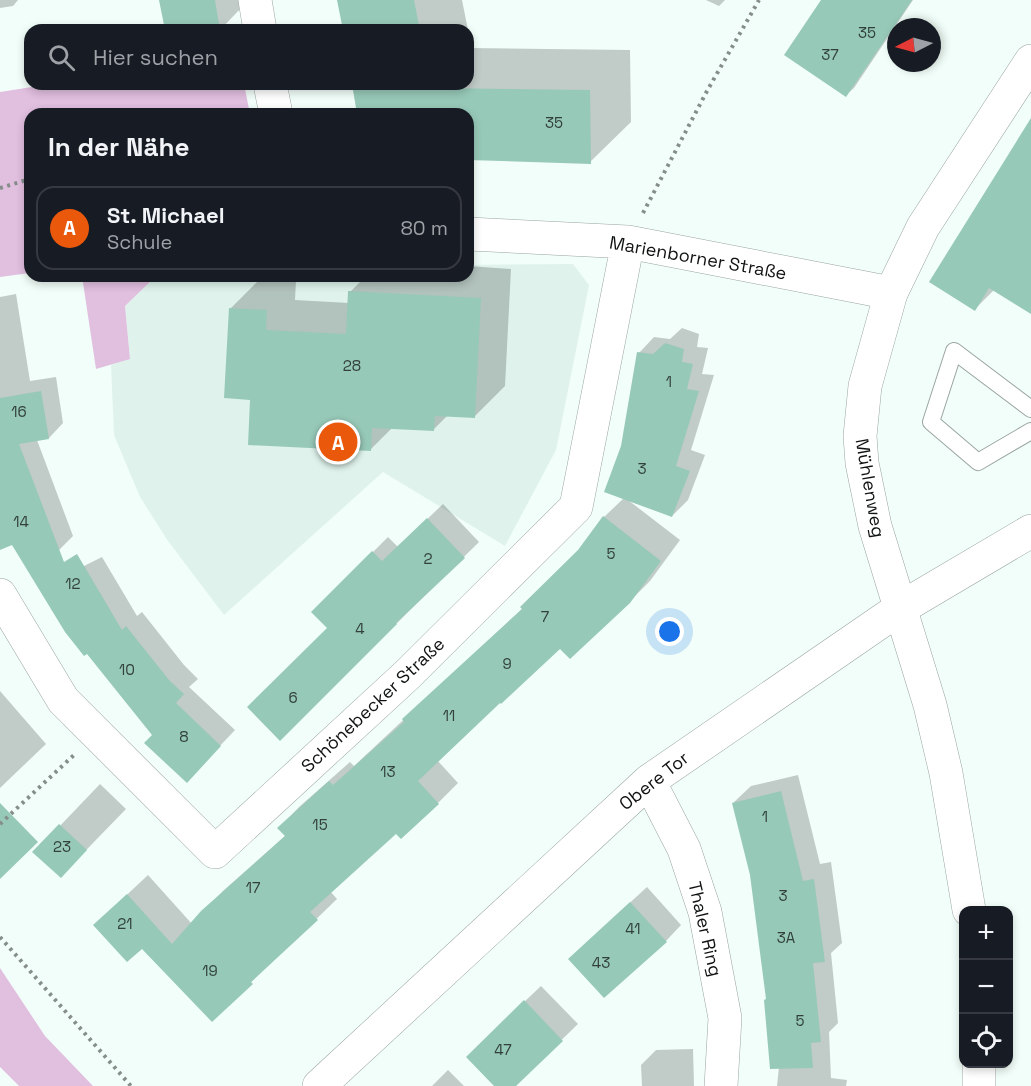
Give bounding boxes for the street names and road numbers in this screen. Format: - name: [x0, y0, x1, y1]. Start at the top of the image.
- street label: Marienborner Straße: [608, 231, 788, 284]
- street label: Mühlenweg: [850, 437, 891, 539]
- street label: Schönebecker Straße: [296, 632, 449, 777]
- street label: Obere Tor: [614, 746, 693, 815]
- street label: Thaler Ring: [683, 879, 728, 979]

